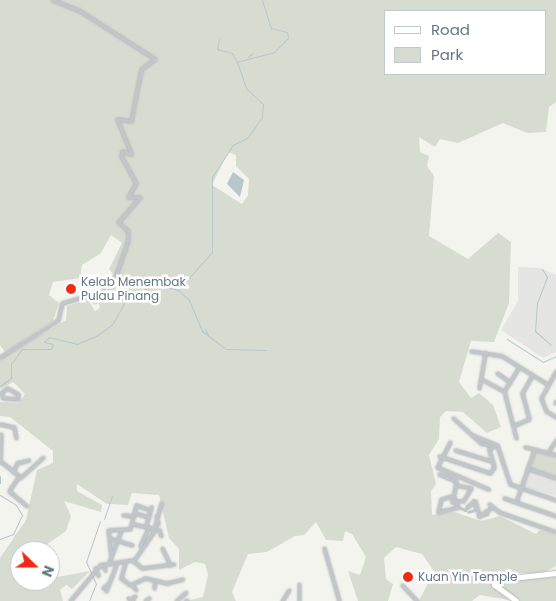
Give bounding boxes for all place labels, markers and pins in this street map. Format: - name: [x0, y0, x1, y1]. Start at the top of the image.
- place label: Kelab Menembak Pulau Pinang: [81, 275, 186, 303]
- marker: Kelab Menembak Pulau Pinang: [65, 283, 77, 295]
- place label: Kuan Yin Temple: [418, 570, 518, 584]
- marker: Kuan Yin Temple: [402, 571, 414, 583]

